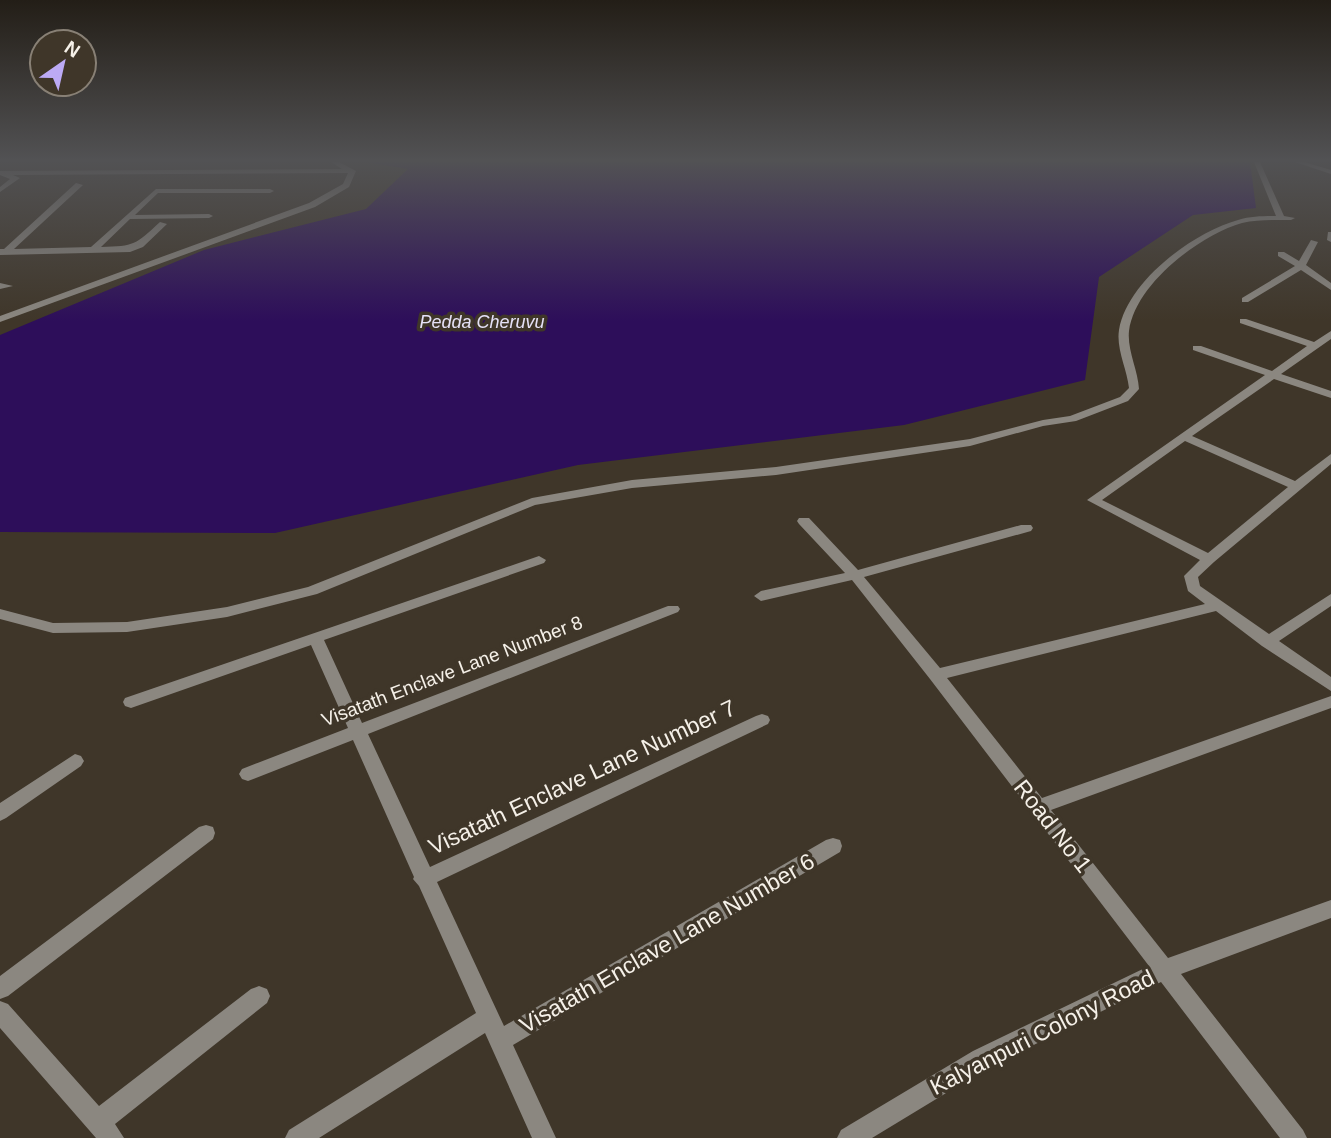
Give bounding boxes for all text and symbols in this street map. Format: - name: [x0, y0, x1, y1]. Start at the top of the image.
- north arrow: [28, 28, 98, 98]
- text: N: [61, 37, 84, 62]
- water label: Pedda Cheruvu: [419, 312, 545, 332]
- street label: Visatath Enclave Lane Number 8: [319, 611, 585, 731]
- street label: Visatath Enclave Lane Number 7: [424, 694, 740, 860]
- street label: Road No 1: [1009, 775, 1097, 877]
- street label: Visatath Enclave Lane Number 6: [515, 848, 819, 1038]
- street label: Kalyanpuri Colony Road: [926, 964, 1158, 1100]

